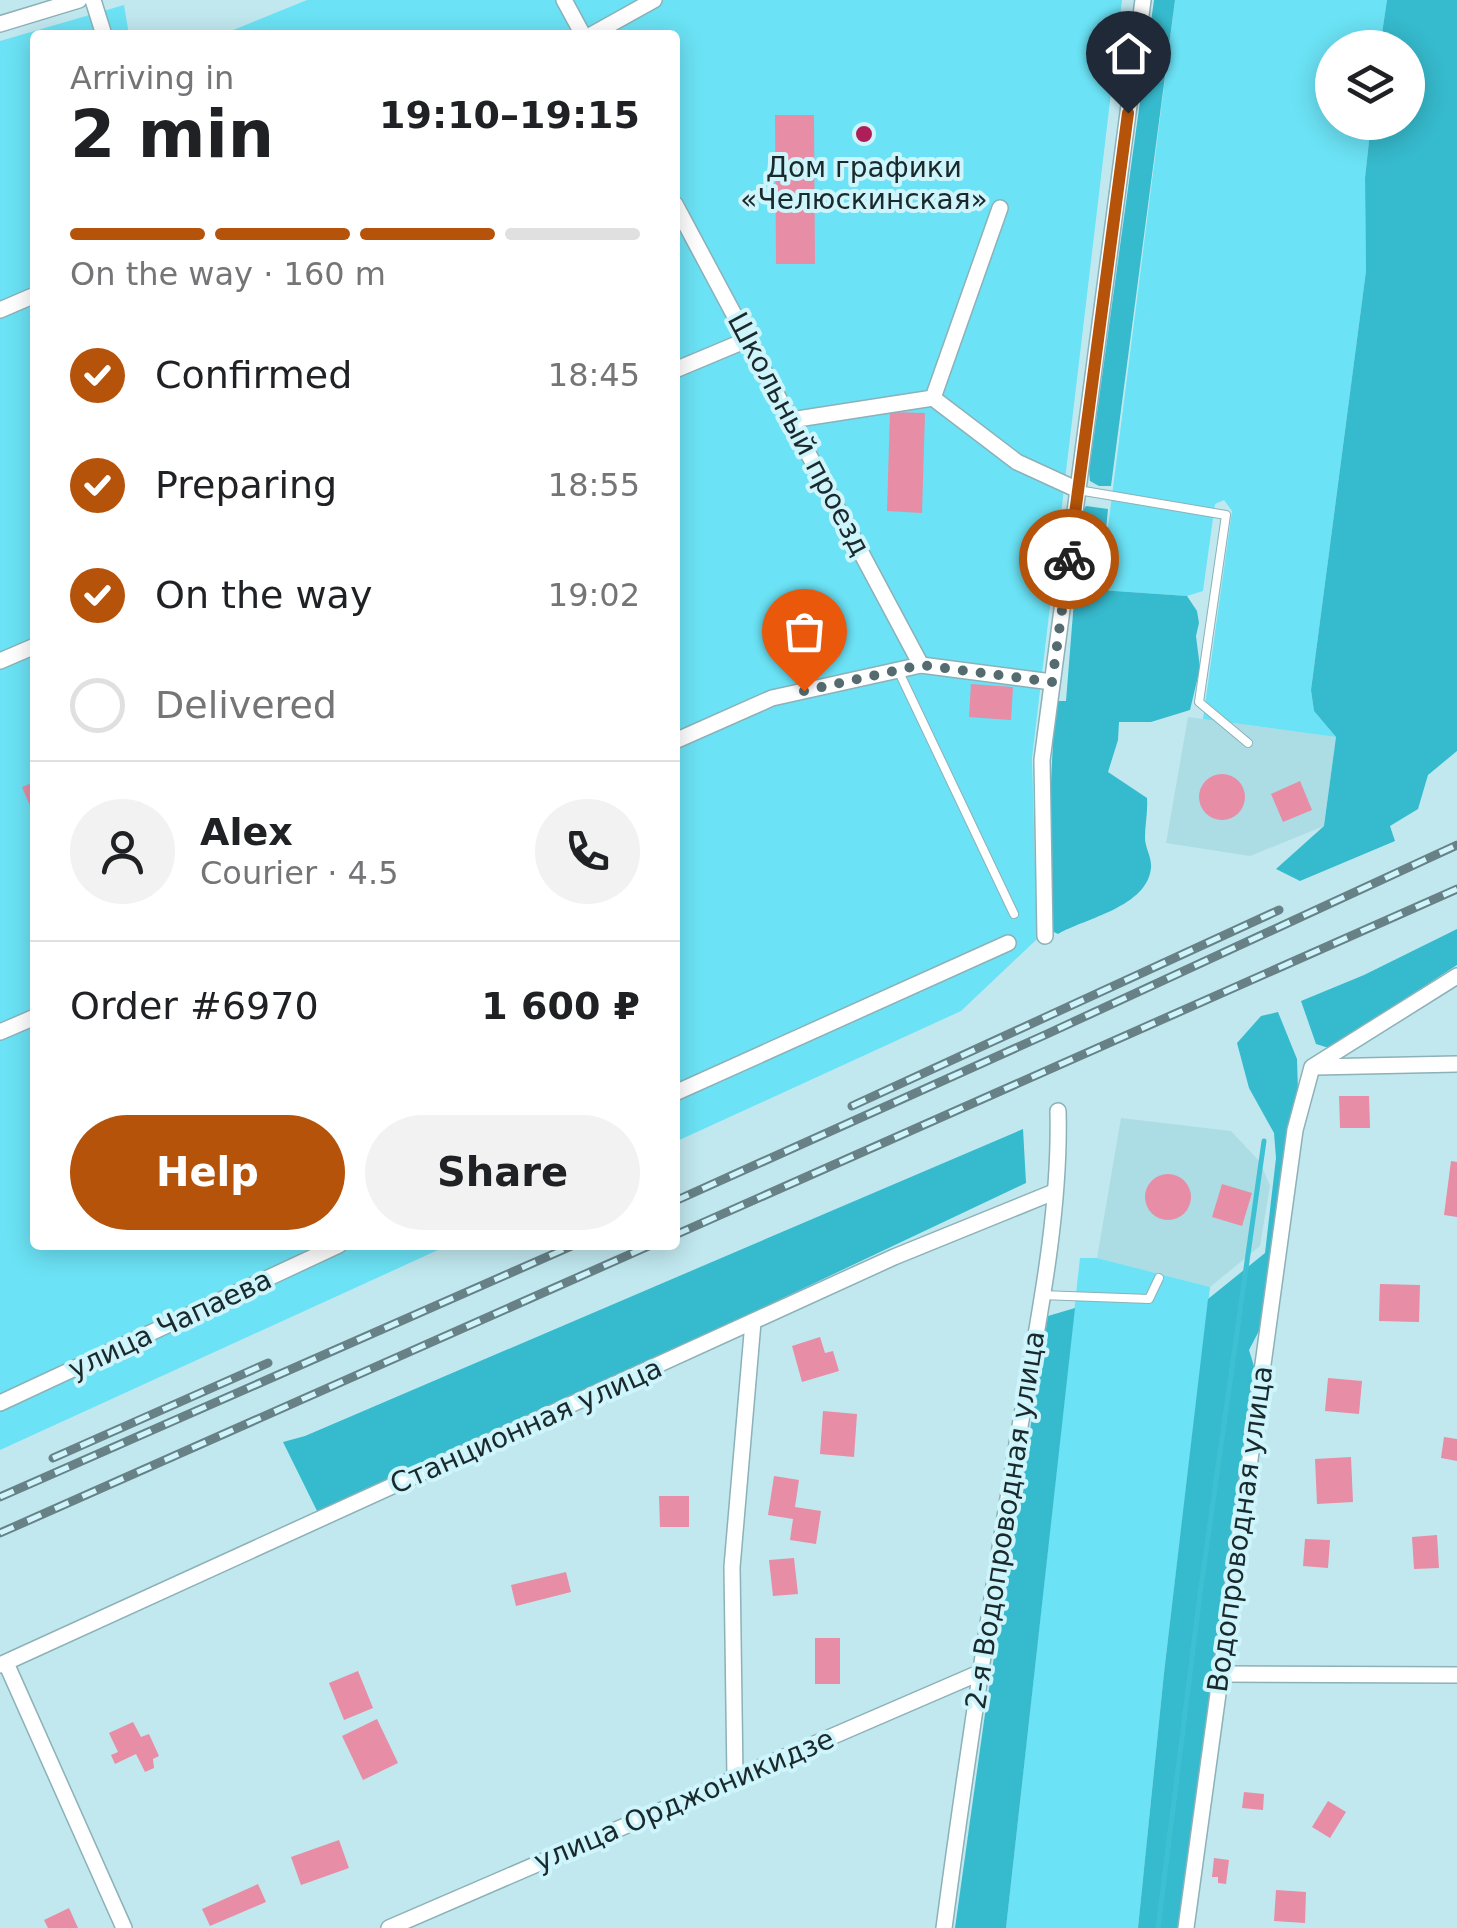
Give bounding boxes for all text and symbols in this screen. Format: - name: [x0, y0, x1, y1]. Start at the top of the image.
- pin: [1086, 11, 1171, 114]
- icon: home: [1101, 26, 1156, 81]
- map controls: [1315, 30, 1425, 140]
- button: layers: [1315, 30, 1425, 140]
- text: Arriving in: [70, 59, 234, 97]
- text: 19:10–19:15: [379, 93, 640, 137]
- text: 2 min: [70, 97, 274, 172]
- marker: Дом графики «Челюскинская»: [853, 123, 875, 145]
- place label: Дом графики «Челюскинская»: [740, 151, 988, 216]
- text: On the way · 160 m: [70, 255, 386, 293]
- street label: Школьный проезд: [721, 307, 877, 561]
- icon: check: [70, 348, 125, 403]
- text: Confirmed: [155, 353, 352, 397]
- text: 18:45: [548, 356, 640, 394]
- icon: check: [70, 458, 125, 513]
- text: Preparing: [155, 463, 337, 507]
- text: 18:55: [548, 466, 640, 504]
- courier: [1019, 509, 1119, 609]
- icon: bike: [1042, 532, 1097, 587]
- icon: check: [70, 568, 125, 623]
- text: On the way: [155, 573, 372, 617]
- text: 19:02: [548, 576, 640, 614]
- pin: [762, 589, 847, 692]
- icon: bag: [777, 604, 832, 659]
- text: Delivered: [155, 683, 337, 727]
- button: person: [70, 799, 175, 904]
- button: phone: [535, 799, 640, 904]
- text: Alex: [200, 810, 293, 854]
- text: Courier · 4.5: [200, 854, 399, 892]
- text: Order #6970: [70, 984, 319, 1028]
- text: 1 600 ₽: [481, 984, 640, 1028]
- button: Help: [70, 1115, 345, 1230]
- button: Share: [365, 1115, 640, 1230]
- street label: улица Чапаева: [63, 1262, 277, 1386]
- street label: 2-я Водопроводная улица: [959, 1328, 1051, 1712]
- street label: Станционная улица: [385, 1351, 667, 1501]
- street label: Водопроводная улица: [1201, 1364, 1279, 1694]
- street label: улица Орджоникидзе: [529, 1722, 839, 1878]

